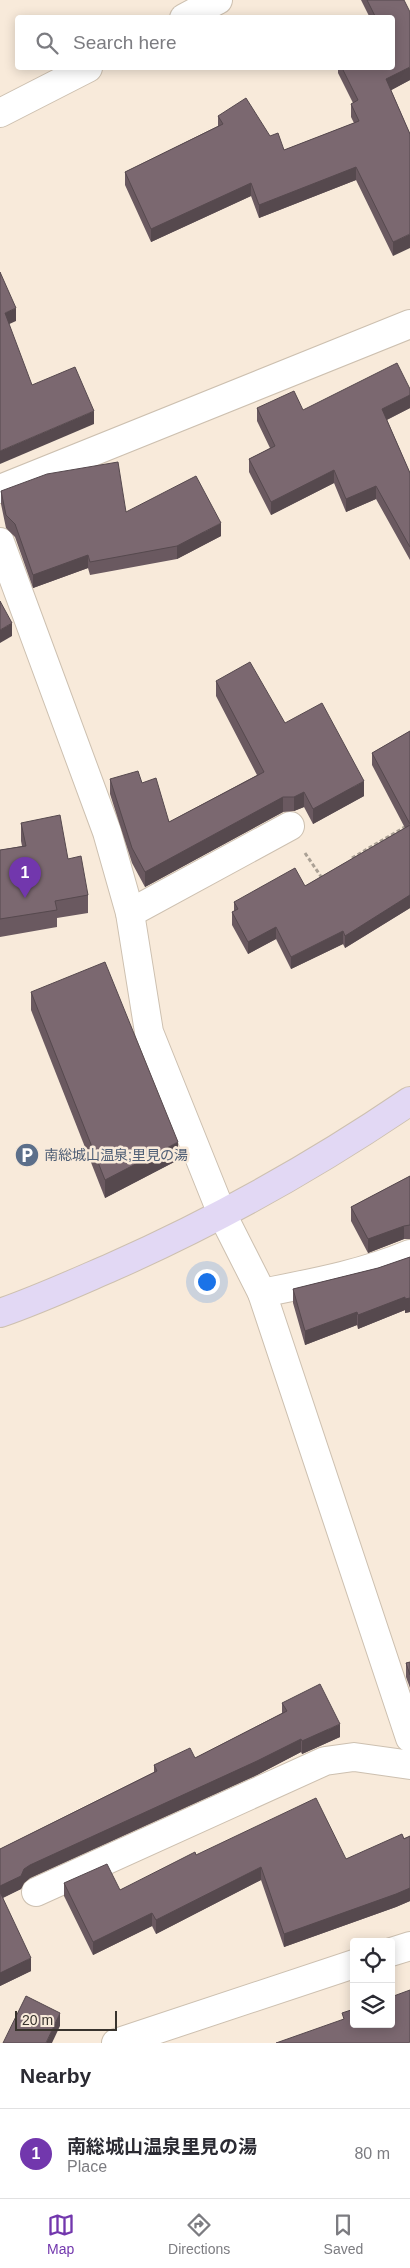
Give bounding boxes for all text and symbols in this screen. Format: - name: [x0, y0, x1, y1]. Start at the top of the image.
- search box: [15, 15, 395, 70]
- icon: search: [33, 29, 61, 57]
- text: Search here: [73, 32, 177, 53]
- pin: 1: [9, 857, 41, 898]
- parking icon: 南総城山温泉;里見の湯: [14, 1142, 40, 1168]
- place label: 南総城山温泉;里見の湯: [44, 1147, 188, 1163]
- your location: [194, 1269, 220, 1295]
- map controls: [350, 1938, 395, 2028]
- button: locate: [350, 1938, 395, 1983]
- button: layers: [350, 1983, 395, 2028]
- scale bar: [15, 2008, 118, 2031]
- text: 20 m: [22, 2012, 53, 2028]
- text: Nearby: [20, 2064, 91, 2087]
- text: 南総城山温泉里見の湯: [67, 2136, 257, 2157]
- text: 1: [32, 2145, 40, 2162]
- text: 80 m: [354, 2145, 390, 2162]
- text: Place: [67, 2158, 107, 2175]
- tab: Map: [47, 2211, 75, 2257]
- tab: Directions: [168, 2211, 230, 2257]
- tab: Saved: [324, 2211, 363, 2257]

